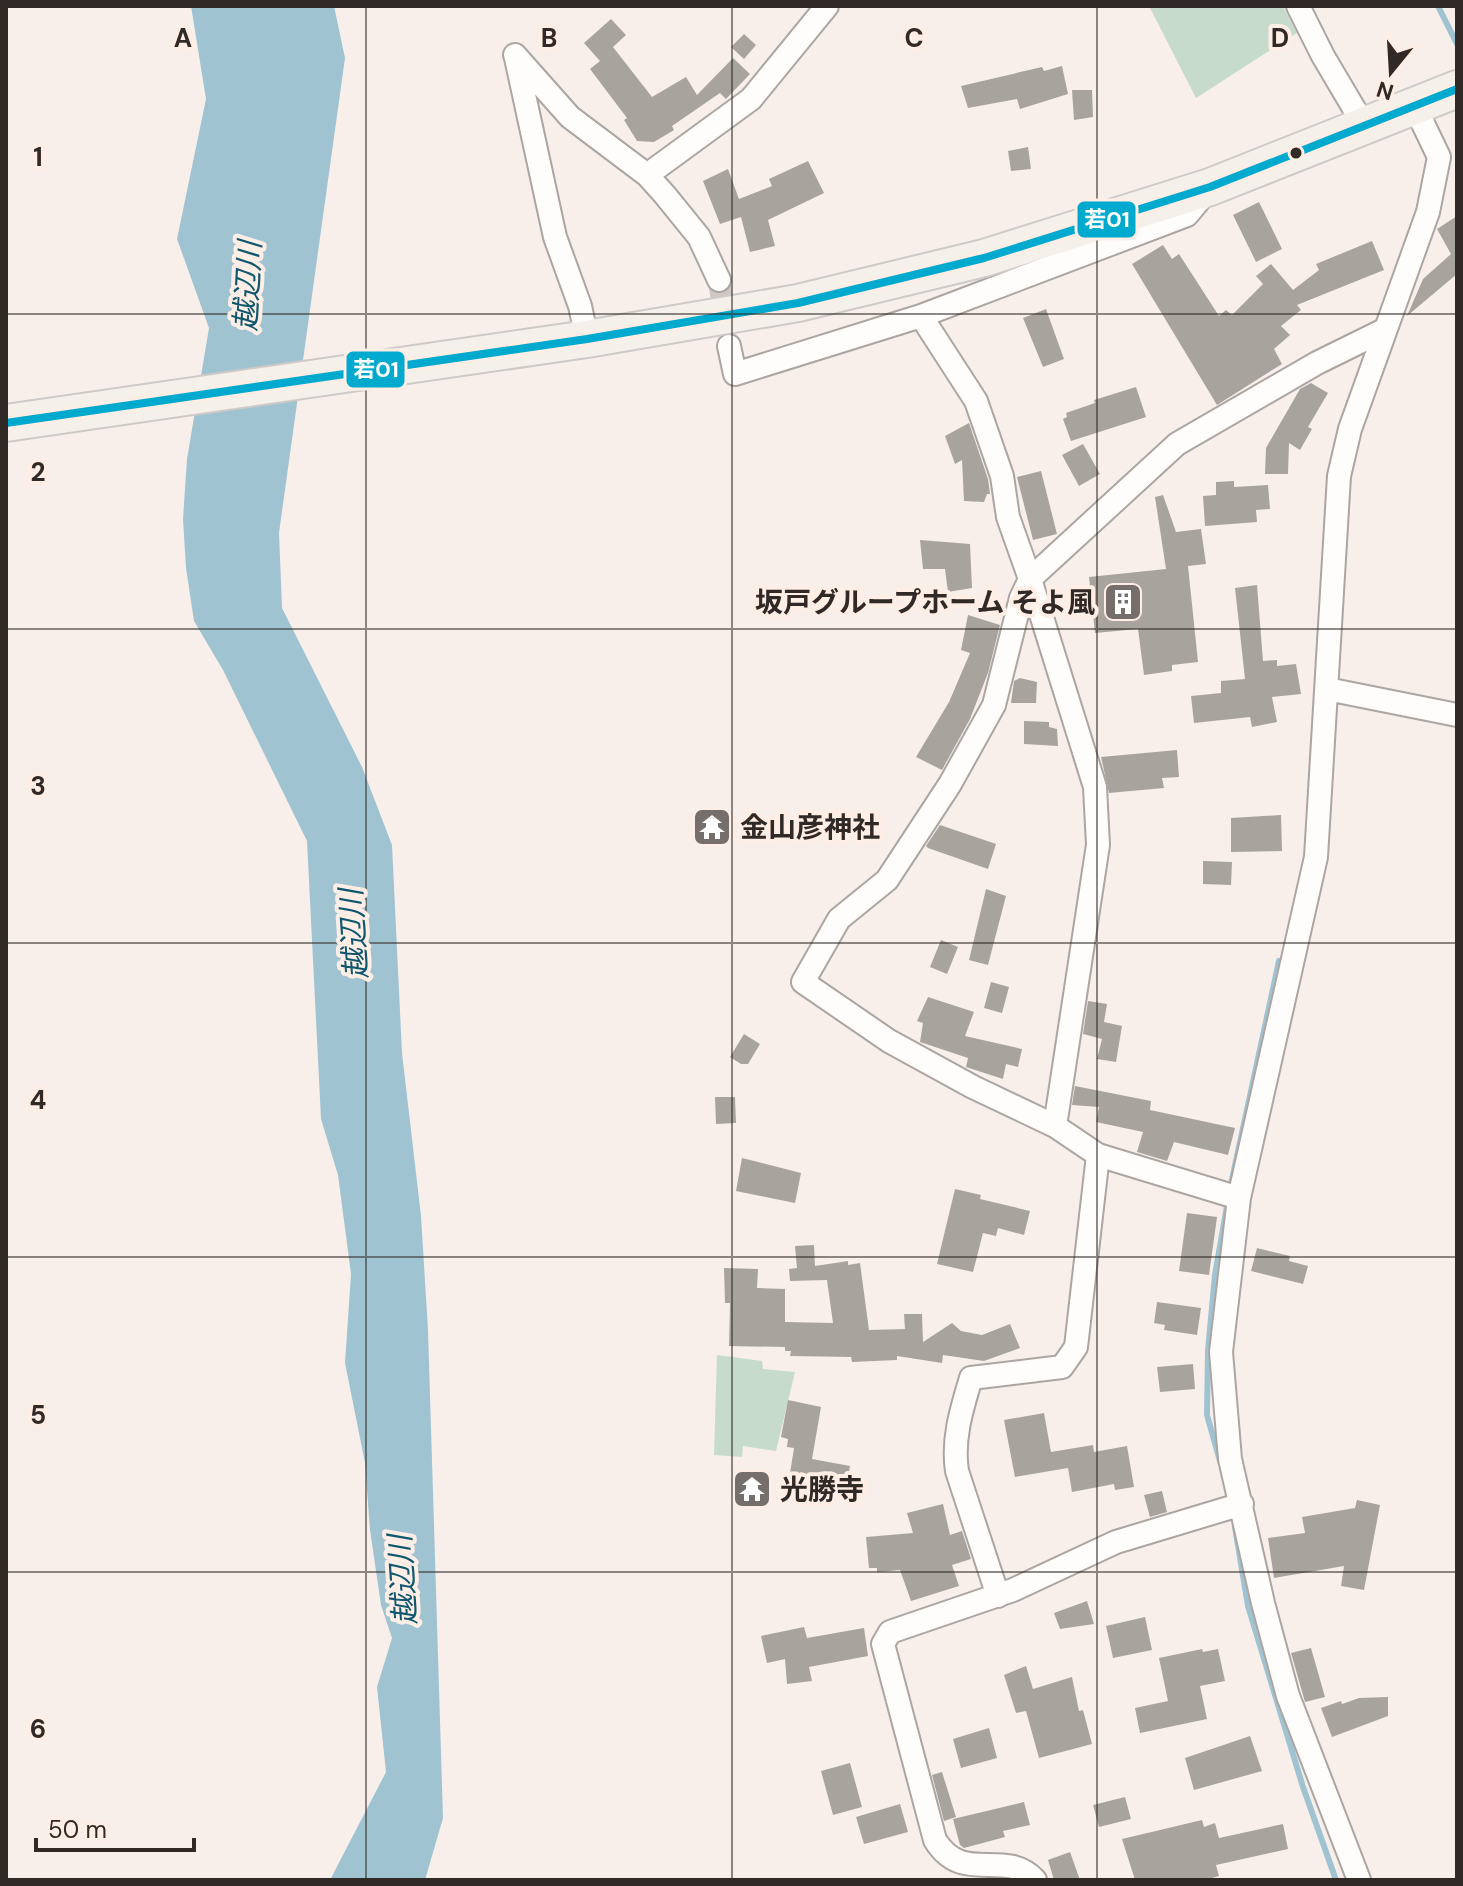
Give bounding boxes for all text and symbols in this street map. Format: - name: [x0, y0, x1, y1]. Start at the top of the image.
- text: A: [174, 21, 192, 55]
- text: B: [541, 21, 557, 55]
- text: C: [904, 21, 924, 55]
- text: D: [1271, 21, 1289, 55]
- north arrow: [1351, 32, 1431, 112]
- text: N: [1373, 74, 1397, 107]
- text: 1: [33, 140, 43, 174]
- unlabelled marker: [1288, 145, 1304, 161]
- line badge: 若01: [1076, 200, 1137, 239]
- text: 若01: [1084, 205, 1130, 234]
- water label: 越辺川: [226, 237, 269, 332]
- line badge: 若01: [345, 350, 406, 389]
- text: 若01: [353, 355, 399, 384]
- text: 2: [30, 455, 46, 489]
- building icon: 坂戸グループホーム そよ風: [1102, 581, 1144, 623]
- place label: 坂戸グループホーム そよ風: [755, 584, 1095, 621]
- text: 3: [30, 769, 46, 803]
- temple icon: 金山彦神社: [691, 806, 733, 848]
- place label: 金山彦神社: [740, 809, 880, 846]
- water label: 越辺川: [331, 885, 376, 980]
- text: 4: [30, 1083, 46, 1117]
- text: 5: [30, 1398, 46, 1432]
- temple icon: 光勝寺: [731, 1468, 773, 1510]
- place label: 光勝寺: [780, 1471, 864, 1508]
- water label: 越辺川: [380, 1531, 425, 1626]
- text: 6: [30, 1712, 46, 1746]
- scale bar: [36, 1802, 194, 1852]
- text: 50 m: [48, 1814, 107, 1845]

